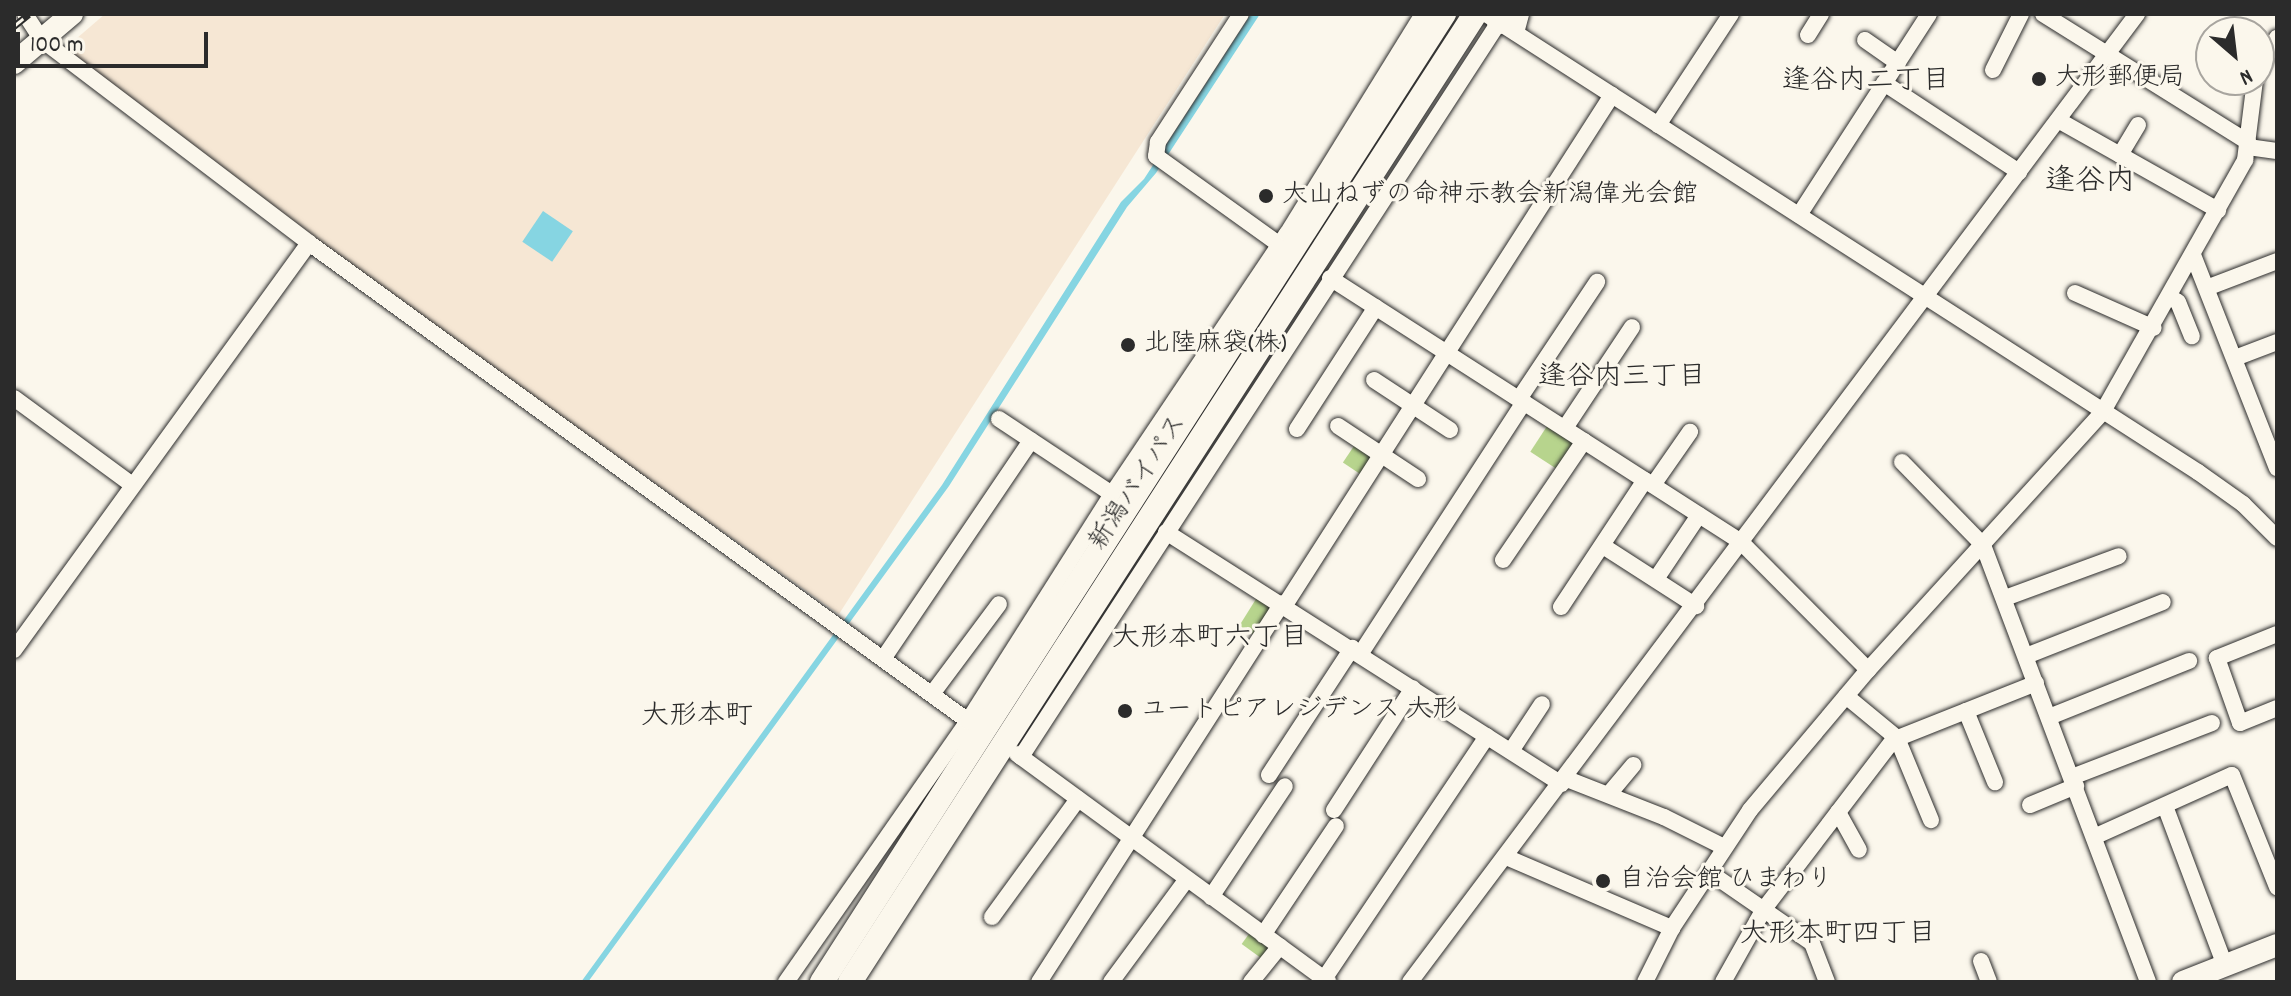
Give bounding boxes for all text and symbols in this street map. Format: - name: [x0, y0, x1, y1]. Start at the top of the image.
- scale bar: [20, 16, 212, 66]
- north arrow: [2195, 16, 2275, 96]
- text: 100 m: [30, 29, 83, 63]
- text: N: [2233, 60, 2258, 92]
- place label: 大形郵便局: [2055, 63, 2185, 95]
- district label: 逢谷内二丁目: [1782, 66, 1950, 100]
- marker: 大形郵便局: [2030, 70, 2048, 88]
- district label: 逢谷内: [2045, 166, 2135, 202]
- place label: 大山ねずの命神示教会新潟偉光会館: [1282, 180, 1698, 212]
- marker: 大山ねずの命神示教会新潟偉光会館: [1257, 187, 1275, 205]
- place label: 北陸麻袋(株): [1144, 329, 1287, 361]
- marker: 北陸麻袋(株): [1119, 336, 1137, 354]
- district label: 逢谷内三丁目: [1538, 362, 1706, 396]
- street label: 新潟バイパス: [1083, 409, 1195, 557]
- district label: 大形本町六丁目: [1112, 623, 1308, 657]
- place label: ユートピアレジデンス 大形: [1141, 695, 1458, 727]
- district label: 大形本町: [641, 701, 753, 735]
- marker: ユートピアレジデンス 大形: [1116, 702, 1134, 720]
- place label: 自治会館 ひまわり: [1619, 865, 1833, 897]
- marker: 自治会館 ひまわり: [1594, 872, 1612, 890]
- district label: 大形本町四丁目: [1740, 919, 1936, 953]

